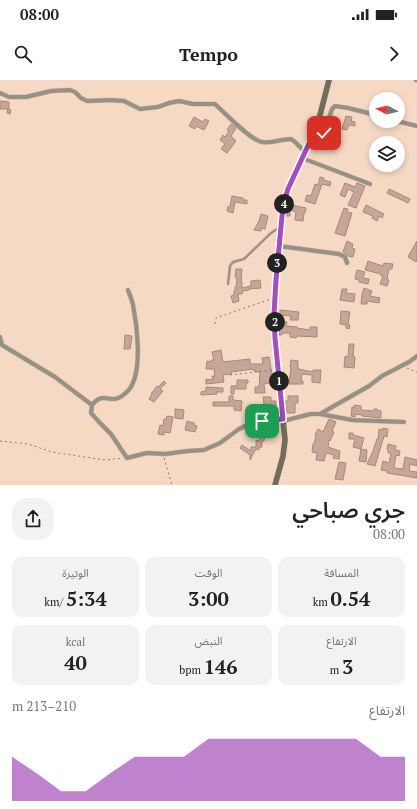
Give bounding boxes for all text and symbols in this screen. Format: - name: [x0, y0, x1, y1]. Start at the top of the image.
- text: 08:00: [20, 4, 59, 24]
- text: Tempo: [179, 42, 238, 66]
- icon: search: [12, 43, 34, 65]
- icon: forward: [383, 43, 405, 65]
- north arrow: [369, 92, 405, 128]
- map controls: [369, 92, 405, 172]
- pin: [307, 116, 341, 150]
- icon: check: [313, 122, 335, 144]
- button: layers: [369, 136, 405, 172]
- pin: 4: [274, 194, 294, 214]
- text: 4: [281, 197, 287, 211]
- pin: 3: [267, 253, 287, 273]
- text: 3: [274, 256, 280, 270]
- pin: 2: [265, 312, 285, 332]
- text: 2: [272, 315, 278, 329]
- pin: 1: [269, 371, 289, 391]
- text: 1: [276, 374, 282, 388]
- pin: [245, 404, 279, 438]
- icon: arrive: [251, 410, 273, 432]
- text: جري صباحي: [292, 495, 405, 524]
- button: share: [12, 498, 54, 540]
- text: 08:00: [373, 525, 405, 543]
- text: الوتيرة: [62, 566, 89, 580]
- text: الوقت: [195, 566, 222, 580]
- text: المسافة: [324, 566, 359, 580]
- text: 5:34: [66, 585, 107, 612]
- text: 3:00: [188, 585, 229, 612]
- text: 0.54: [331, 585, 370, 612]
- text: /km: [44, 595, 66, 609]
- text: km: [313, 595, 331, 609]
- text: النبض: [195, 634, 222, 648]
- text: الارتفاع: [326, 634, 357, 648]
- text: kcal: [66, 635, 85, 649]
- text: 40: [64, 649, 87, 676]
- text: 146: [204, 653, 238, 680]
- text: 3: [342, 653, 353, 680]
- text: bpm: [179, 663, 204, 677]
- text: m: [330, 663, 342, 677]
- text: 210–213 m: [12, 697, 76, 715]
- text: الارتفاع: [369, 701, 405, 719]

